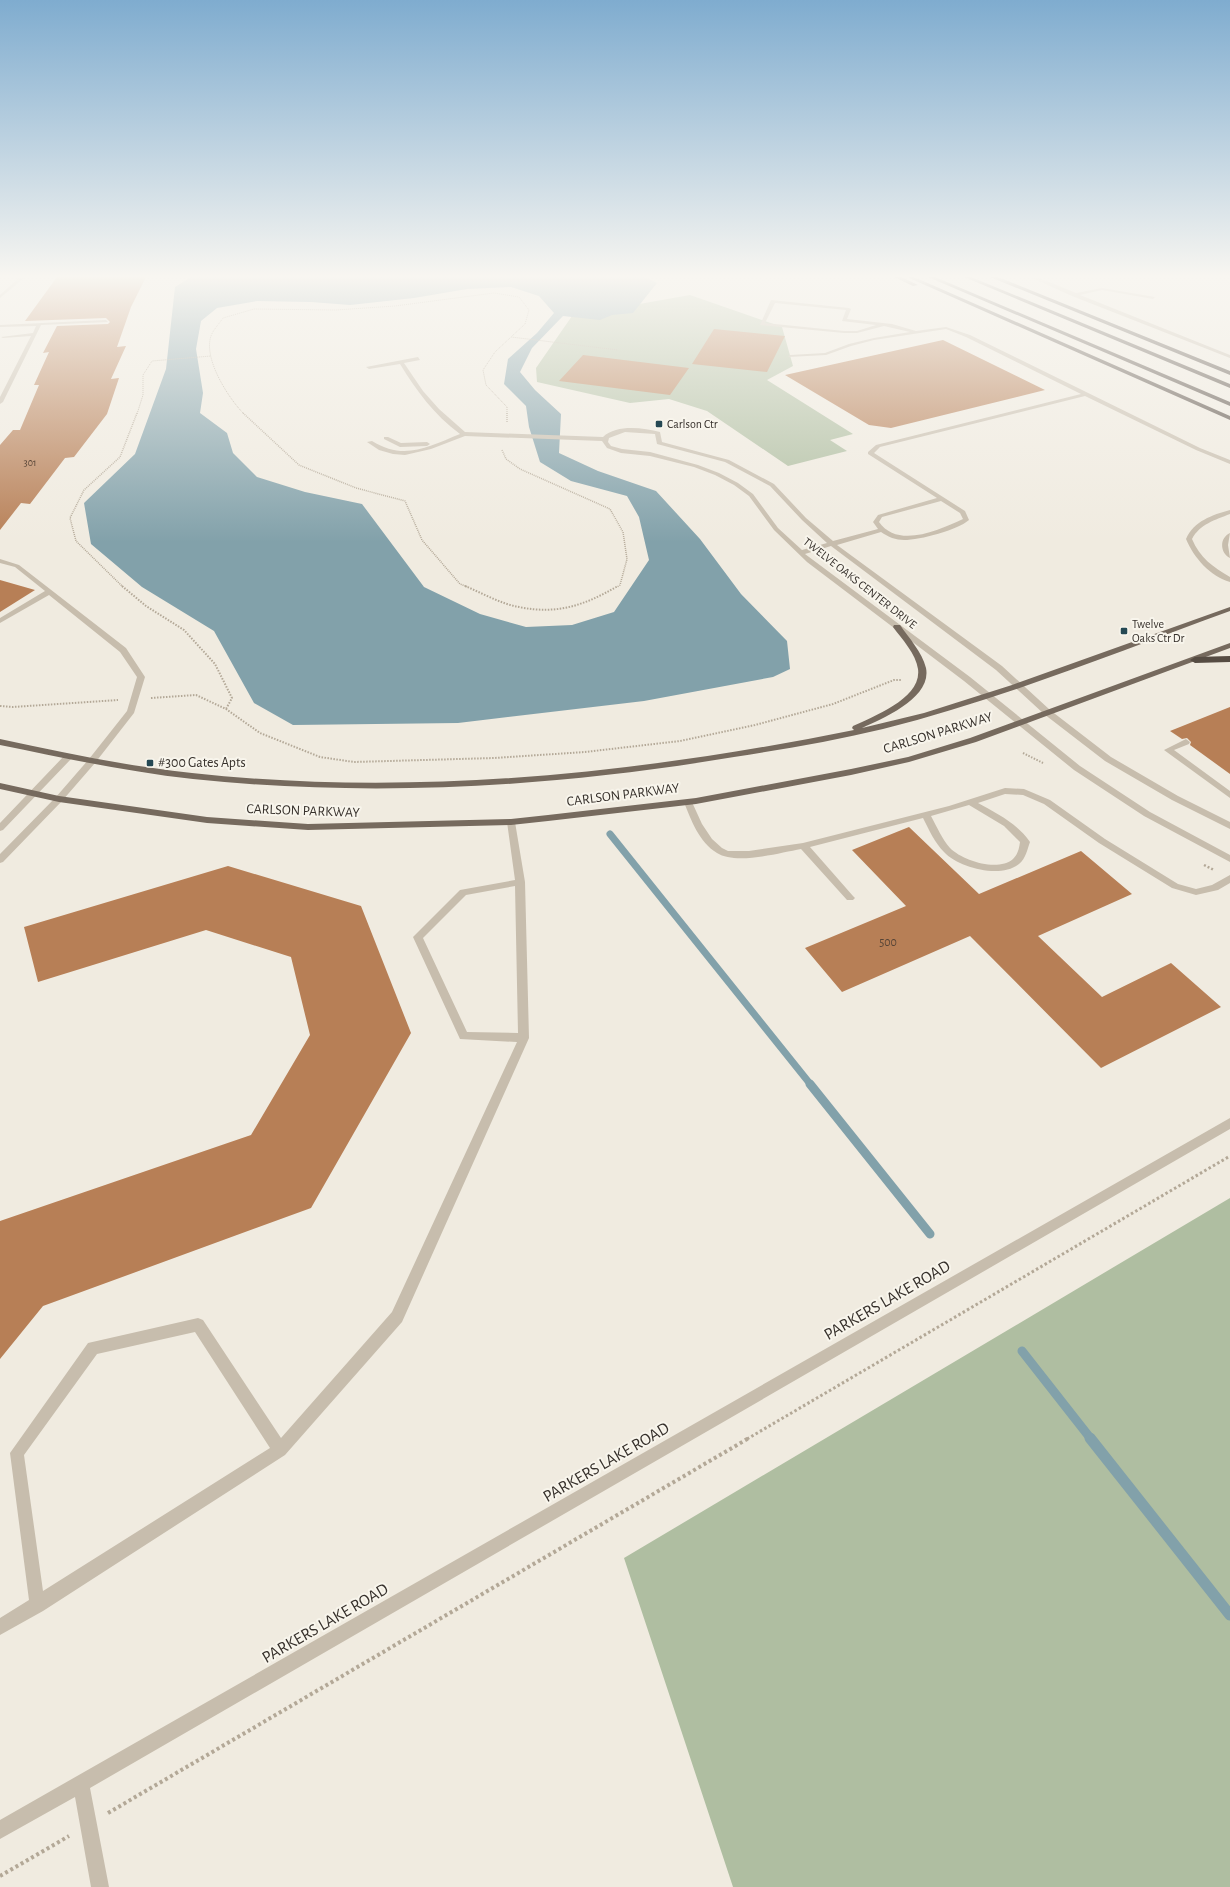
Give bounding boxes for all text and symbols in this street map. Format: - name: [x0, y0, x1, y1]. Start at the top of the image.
- place label: Carlson Ctr: [667, 418, 718, 430]
- marker: Carlson Ctr: [654, 419, 664, 429]
- house number: 301: [24, 458, 36, 468]
- street label: TWELVE OAKS CENTER DRIVE: [801, 535, 919, 631]
- place label: Twelve Oaks Ctr Dr: [1132, 618, 1185, 644]
- marker: Twelve Oaks Ctr Dr: [1119, 626, 1129, 636]
- street label: CARLSON PARKWAY: [882, 710, 995, 756]
- place label: #300 Gates Apts: [158, 756, 246, 770]
- marker: #300 Gates Apts: [145, 758, 155, 768]
- street label: CARLSON PARKWAY: [566, 781, 681, 809]
- street label: CARLSON PARKWAY: [246, 802, 361, 820]
- house number: 500: [879, 936, 897, 948]
- street label: PARKERS LAKE ROAD: [821, 1257, 953, 1343]
- street label: PARKERS LAKE ROAD: [540, 1419, 672, 1505]
- street label: PARKERS LAKE ROAD: [259, 1580, 391, 1666]

